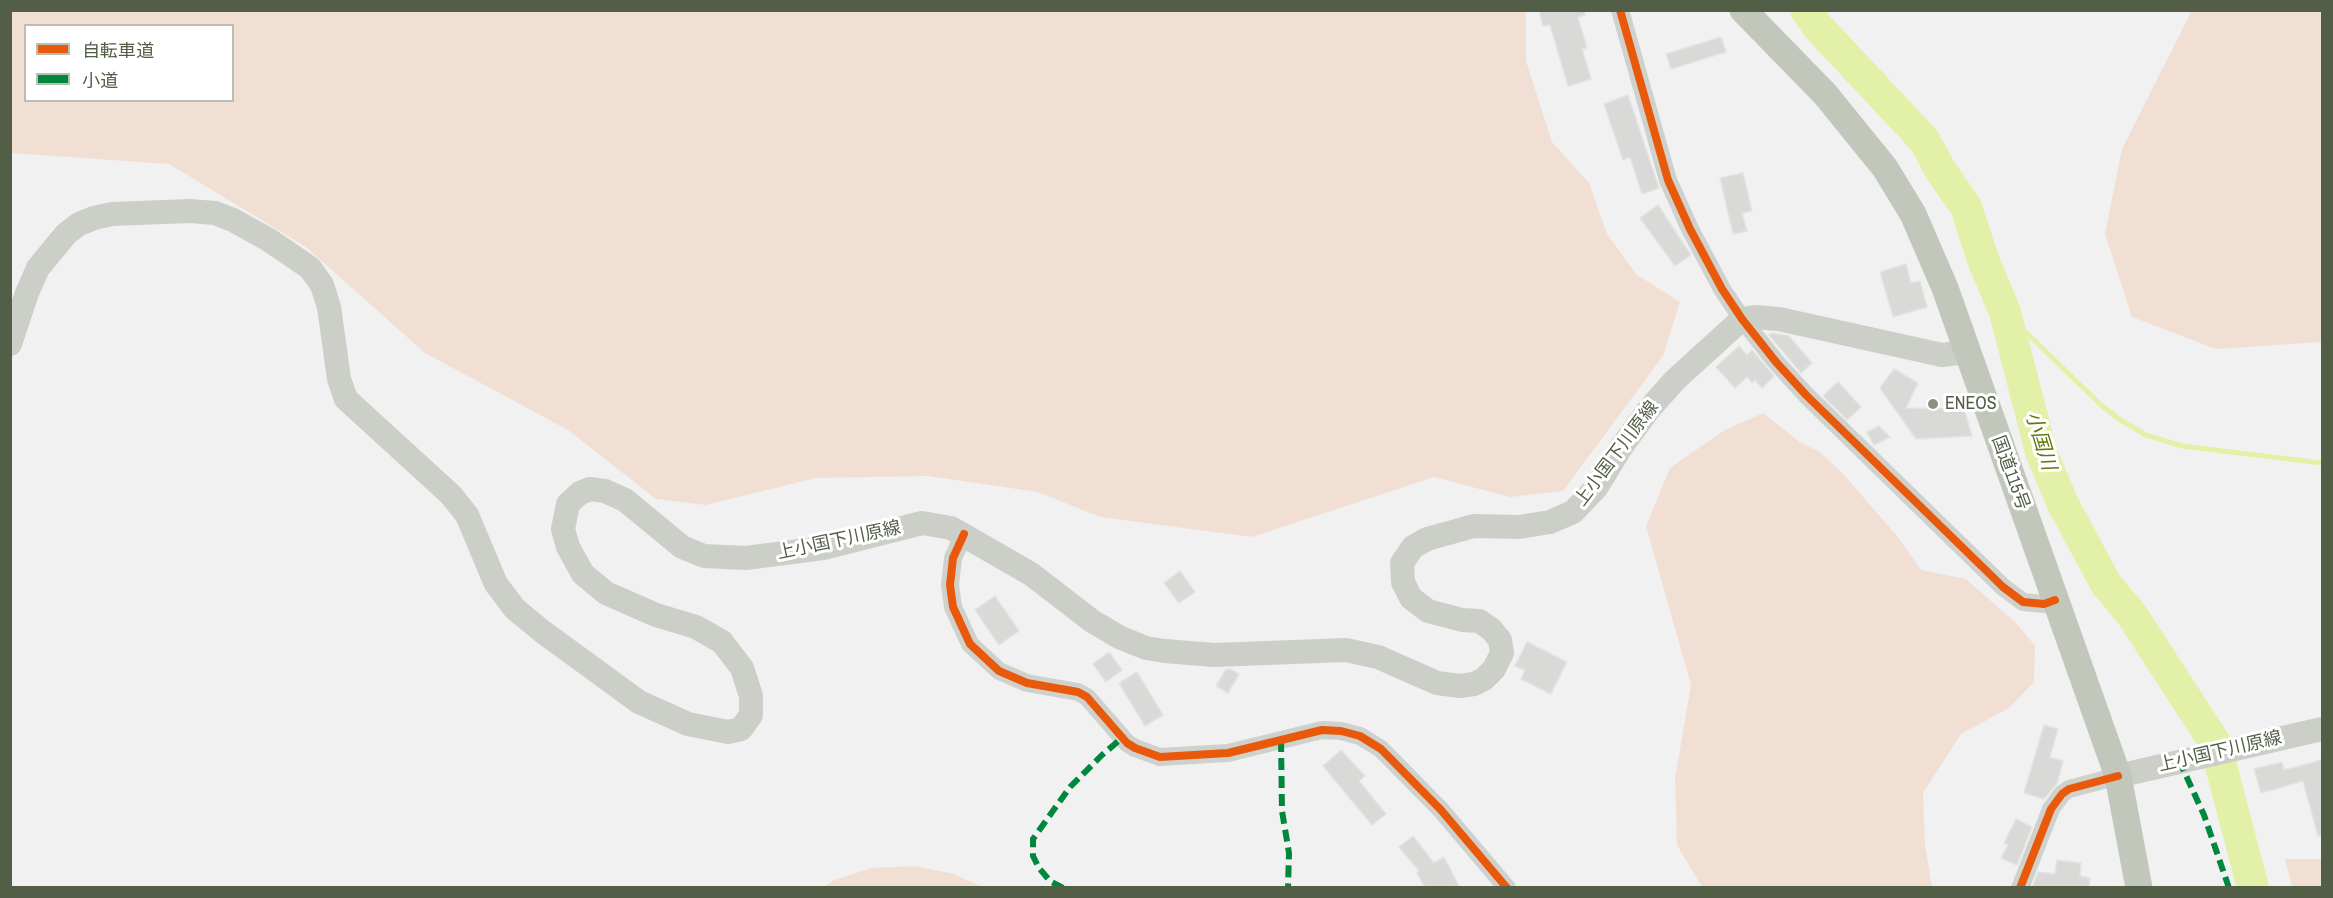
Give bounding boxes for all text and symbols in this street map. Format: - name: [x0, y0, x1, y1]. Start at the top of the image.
- legend: [24, 24, 234, 102]
- text: 自転車道: [82, 38, 154, 63]
- text: 小道: [82, 68, 118, 93]
- place label: ENEOS: [1945, 393, 1997, 415]
- street label: 上小国下川原線: [1570, 397, 1664, 511]
- marker: ENEOS: [1926, 397, 1940, 411]
- water label: 小国川: [2020, 409, 2060, 473]
- street label: 国道115号: [1987, 433, 2033, 513]
- street label: 上小国下川原線: [775, 517, 903, 565]
- street label: 上小国下川原線: [2156, 727, 2284, 777]

